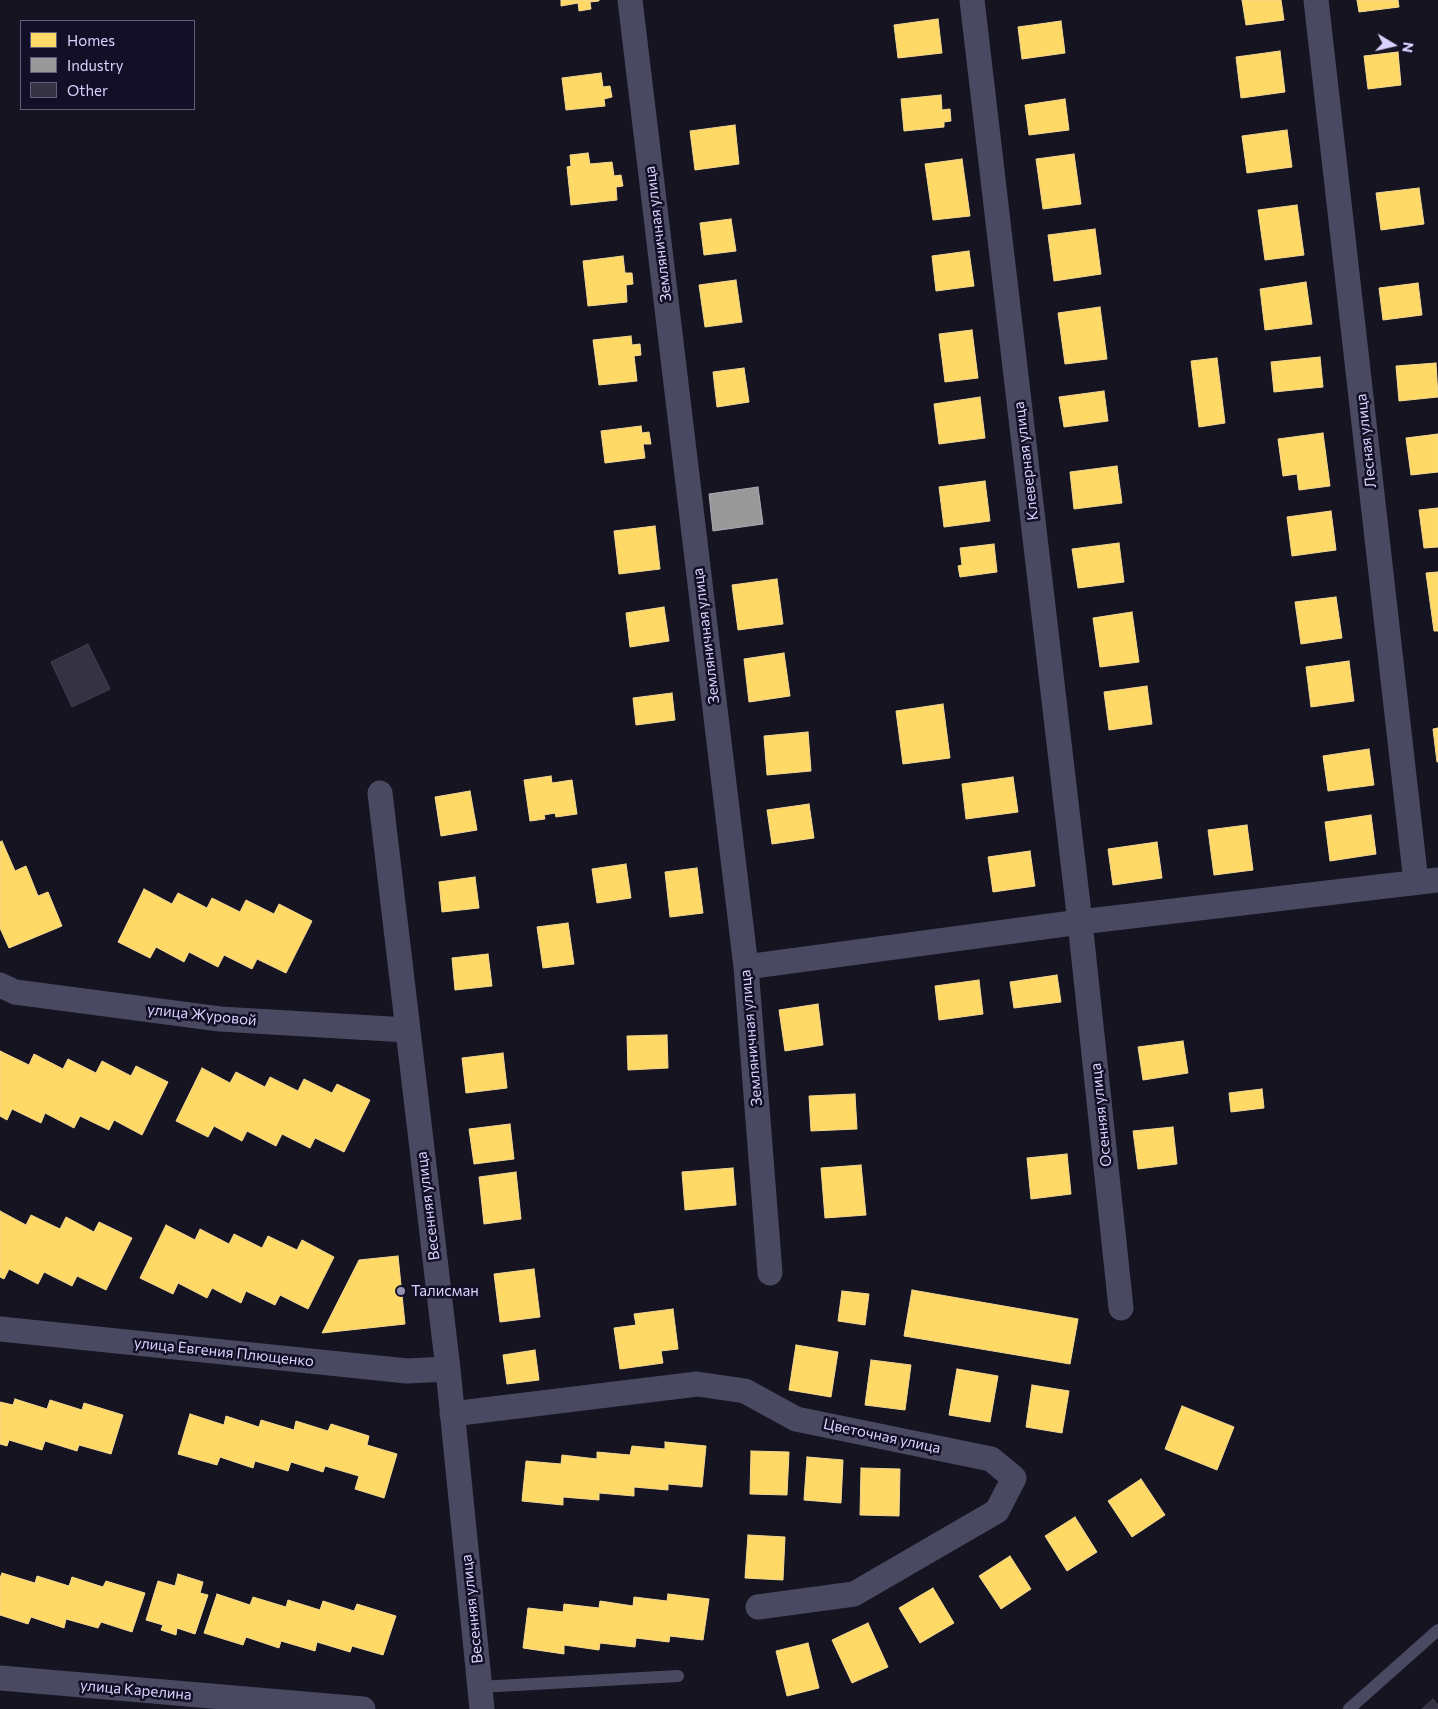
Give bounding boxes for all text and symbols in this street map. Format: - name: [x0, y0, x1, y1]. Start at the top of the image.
- legend: [20, 20, 195, 110]
- north arrow: [1368, 20, 1418, 70]
- text: Homes: [67, 31, 115, 49]
- text: N: [1399, 41, 1418, 54]
- text: Industry: [67, 56, 124, 74]
- text: Other: [67, 81, 108, 99]
- street label: Земляничная улица: [641, 165, 675, 303]
- street label: Лесная улица: [1352, 393, 1380, 489]
- street label: Клеверная улица: [1010, 401, 1042, 521]
- street label: Земляничная улица: [689, 567, 723, 705]
- street label: Земляничная улица: [736, 969, 766, 1107]
- street label: улица Журовой: [146, 1000, 258, 1030]
- street label: Осенняя улица: [1087, 1062, 1115, 1168]
- street label: Весенняя улица: [412, 1150, 444, 1262]
- place label: Талисман: [411, 1282, 479, 1300]
- marker: Талисман: [395, 1285, 407, 1297]
- street label: улица Евгения Плющенко: [133, 1334, 315, 1370]
- street label: Цветочная улица: [822, 1415, 942, 1457]
- street label: Весенняя улица: [457, 1554, 487, 1664]
- street label: улица Карелина: [79, 1676, 193, 1704]

